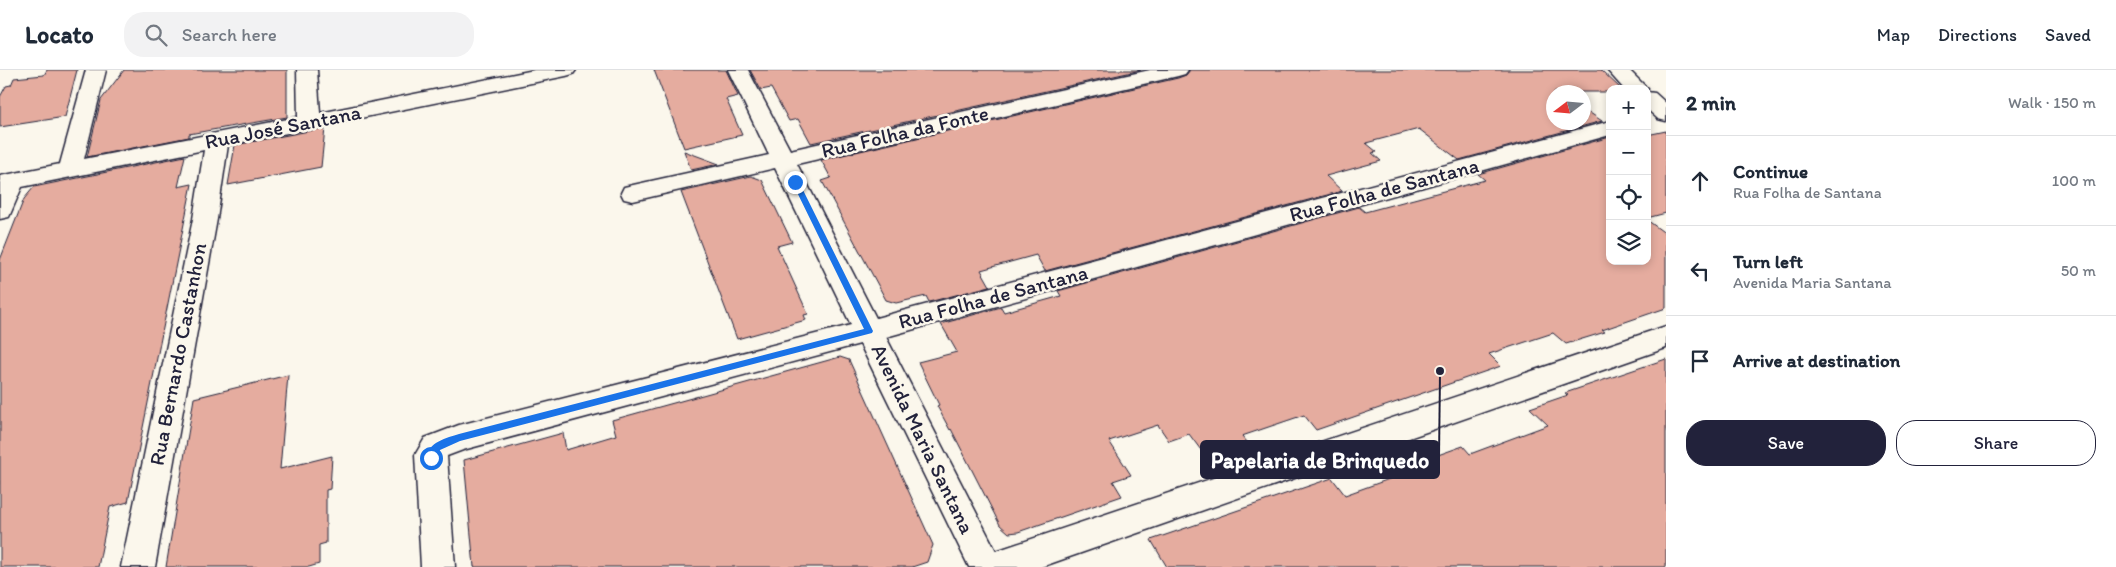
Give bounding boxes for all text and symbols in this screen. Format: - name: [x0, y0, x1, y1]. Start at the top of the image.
- search box: [124, 12, 474, 57]
- text: Locato: [25, 20, 94, 49]
- icon: search: [142, 21, 170, 49]
- text: Search here: [182, 23, 277, 46]
- text: Map: [1877, 24, 1910, 46]
- text: Directions: [1938, 24, 2017, 46]
- text: Saved: [2045, 24, 2091, 46]
- north arrow: [1546, 85, 1591, 130]
- map controls: [1606, 85, 1651, 265]
- button: +: [1606, 85, 1651, 130]
- text: 2 min: [1686, 90, 1736, 115]
- text: Walk · 150 m: [2008, 93, 2096, 112]
- street label: Rua José Santana: [203, 99, 363, 154]
- street label: Rua Folha da Fonte: [819, 100, 991, 163]
- button: −: [1606, 130, 1651, 175]
- street label: Rua Folha de Santana: [1286, 152, 1481, 227]
- text: Continue: [1733, 160, 1808, 183]
- icon: ahead: [1686, 167, 1714, 195]
- route end: [784, 171, 807, 194]
- text: 100 m: [2052, 171, 2096, 190]
- button: locate: [1606, 175, 1651, 220]
- text: Rua Folha de Santana: [1733, 183, 1882, 202]
- button: layers: [1606, 220, 1651, 265]
- street label: Rua Bernardo Castanhon: [144, 240, 211, 467]
- text: Turn left: [1733, 250, 1803, 273]
- icon: left: [1686, 257, 1714, 285]
- street label: Rua Folha de Santana: [895, 259, 1090, 334]
- text: 50 m: [2061, 261, 2096, 280]
- text: Avenida Maria Santana: [1733, 273, 1892, 292]
- street label: Avenida Maria Santana: [867, 340, 980, 538]
- icon: arrive: [1686, 347, 1714, 375]
- text: Arrive at destination: [1733, 349, 1900, 372]
- button: Save: [1686, 420, 1886, 466]
- button: Share: [1896, 420, 2096, 466]
- callout: Papelaria de Brinquedo: [1201, 441, 1439, 478]
- route start: [420, 447, 443, 470]
- text: Papelaria de Brinquedo: [1211, 447, 1429, 474]

